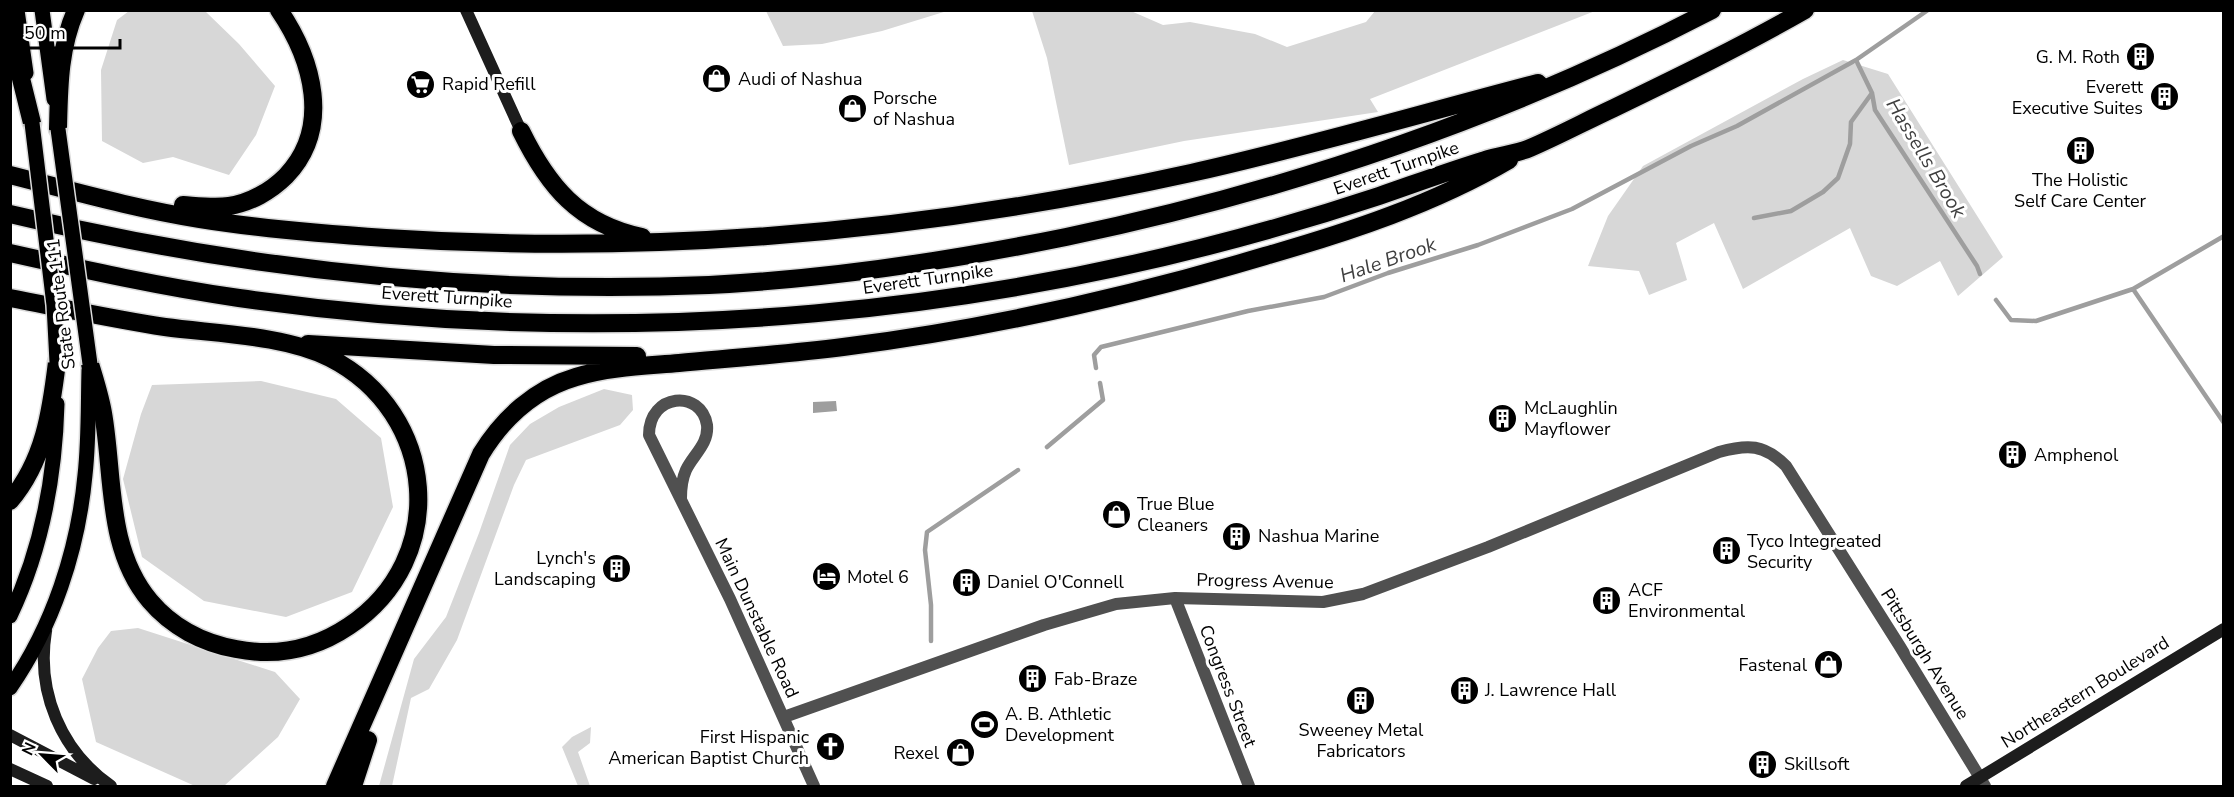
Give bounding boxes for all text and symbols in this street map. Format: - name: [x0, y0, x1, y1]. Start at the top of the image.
- scale bar: [15, 12, 120, 50]
- text: 50 m: [24, 21, 66, 45]
- building icon: G. M. Roth: [2125, 41, 2157, 73]
- place label: G. M. Roth: [2036, 45, 2120, 69]
- shop icon: Audi of Nashua: [701, 63, 733, 95]
- place label: Audi of Nashua: [738, 67, 862, 91]
- supermarket icon: Rapid Refill: [405, 68, 437, 100]
- place label: Rapid Refill: [442, 72, 536, 96]
- place label: Everett Executive Suites: [2012, 75, 2144, 120]
- building icon: Everett Executive Suites: [2148, 81, 2180, 113]
- place label: Porsche of Nashua: [873, 86, 955, 131]
- shop icon: Porsche of Nashua: [836, 92, 868, 124]
- water label: Hassells Brook: [1880, 93, 1973, 224]
- street label: Everett Turnpike: [1330, 135, 1462, 201]
- building icon: The Holistic Self Care Center: [2064, 135, 2096, 167]
- place label: The Holistic Self Care Center: [2014, 168, 2146, 213]
- water label: Hale Brook: [1336, 231, 1441, 289]
- street label: State Route 111: [41, 237, 81, 371]
- street label: Everett Turnpike: [861, 258, 995, 300]
- street label: Everett Turnpike: [381, 280, 513, 314]
- place label: McLaughlin Mayflower: [1524, 396, 1618, 441]
- building icon: McLaughlin Mayflower: [1487, 402, 1519, 434]
- building icon: Amphenol: [1997, 439, 2029, 471]
- place label: Amphenol: [2034, 443, 2119, 467]
- place label: True Blue Cleaners: [1137, 492, 1214, 537]
- shop icon: True Blue Cleaners: [1100, 498, 1132, 530]
- building icon: Nashua Marine: [1221, 520, 1253, 552]
- place label: Nashua Marine: [1258, 524, 1379, 548]
- place label: Tyco Integreated Security: [1747, 529, 1881, 574]
- street label: Main Dunstable Road: [709, 534, 805, 702]
- building icon: Tyco Integreated Security: [1710, 535, 1742, 567]
- place label: Lynch's Landscaping: [494, 546, 596, 591]
- building icon: Lynch's Landscaping: [601, 552, 633, 584]
- hotel icon: Motel 6: [810, 561, 842, 593]
- place label: Motel 6: [847, 565, 909, 589]
- building icon: Daniel O'Connell: [950, 566, 982, 598]
- street label: Progress Avenue: [1196, 568, 1334, 594]
- place label: Daniel O'Connell: [987, 570, 1124, 594]
- place label: ACF Environmental: [1628, 578, 1746, 623]
- building icon: ACF Environmental: [1591, 584, 1623, 616]
- street label: Pittsburgh Avenue: [1875, 584, 1975, 724]
- street label: Congress Street: [1194, 621, 1263, 751]
- street label: Northeastern Boulevard: [1996, 630, 2174, 754]
- shop icon: Fastenal: [1812, 649, 1844, 681]
- place label: Fastenal: [1739, 653, 1808, 677]
- building icon: Fab-Braze: [1017, 663, 1049, 695]
- place label: Fab-Braze: [1054, 667, 1137, 691]
- building icon: J. Lawrence Hall: [1448, 674, 1480, 706]
- place label: J. Lawrence Hall: [1484, 678, 1617, 702]
- building icon: Sweeney Metal Fabricators: [1345, 685, 1377, 717]
- place label: A. B. Athletic Development: [1005, 702, 1114, 747]
- sports icon: A. B. Athletic Development: [968, 708, 1000, 740]
- place label: Sweeney Metal Fabricators: [1299, 718, 1424, 763]
- north arrow: [12, 725, 72, 785]
- place label: First Hispanic American Baptist Church: [608, 725, 809, 770]
- church icon: First Hispanic American Baptist Church: [814, 731, 846, 763]
- shop icon: Rexel: [944, 737, 976, 769]
- text: N: [17, 739, 42, 759]
- place label: Rexel: [894, 741, 940, 765]
- building icon: Skillsoft: [1747, 748, 1779, 780]
- place label: Skillsoft: [1784, 752, 1850, 776]

